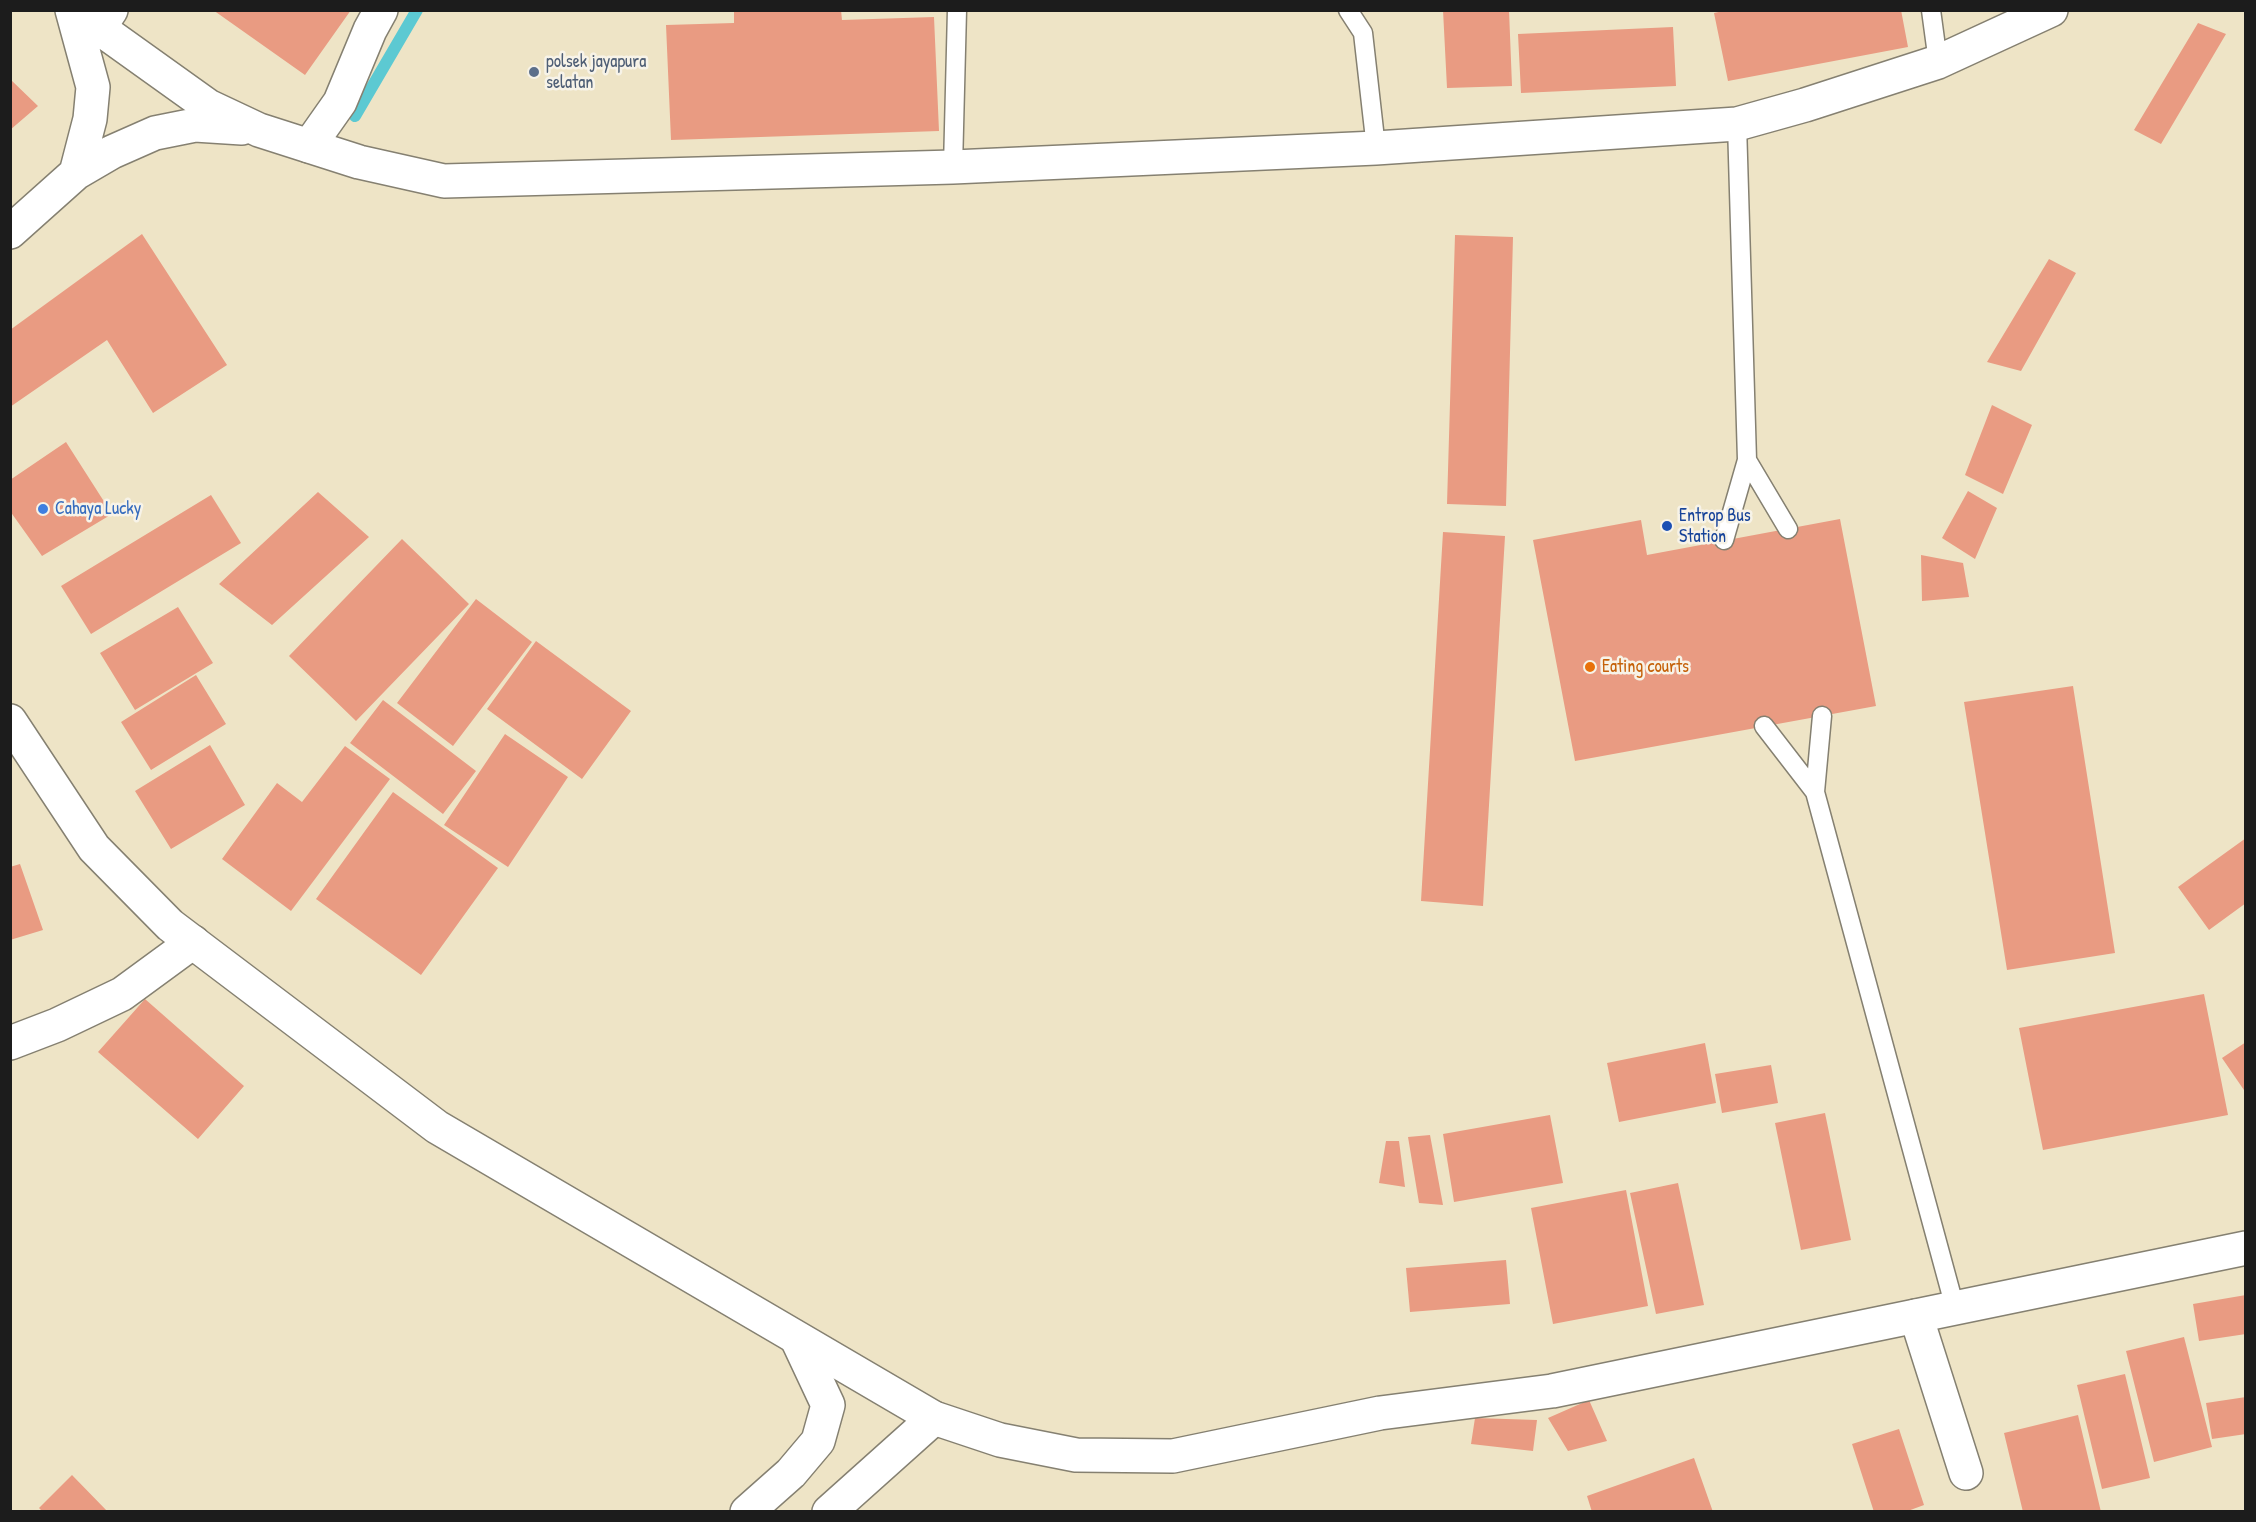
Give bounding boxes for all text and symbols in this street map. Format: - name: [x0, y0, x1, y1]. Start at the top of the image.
- place label: polsek jayapura selatan: [546, 51, 646, 94]
- marker: polsek jayapura selatan: [527, 65, 541, 79]
- place label: Cahaya Lucky: [55, 498, 141, 520]
- marker: Cahaya Lucky: [36, 502, 50, 516]
- place label: Entrop Bus Station: [1679, 505, 1751, 548]
- marker: Entrop Bus Station: [1660, 519, 1674, 533]
- place label: Eating courts: [1602, 656, 1689, 678]
- marker: Eating courts: [1583, 660, 1597, 674]

